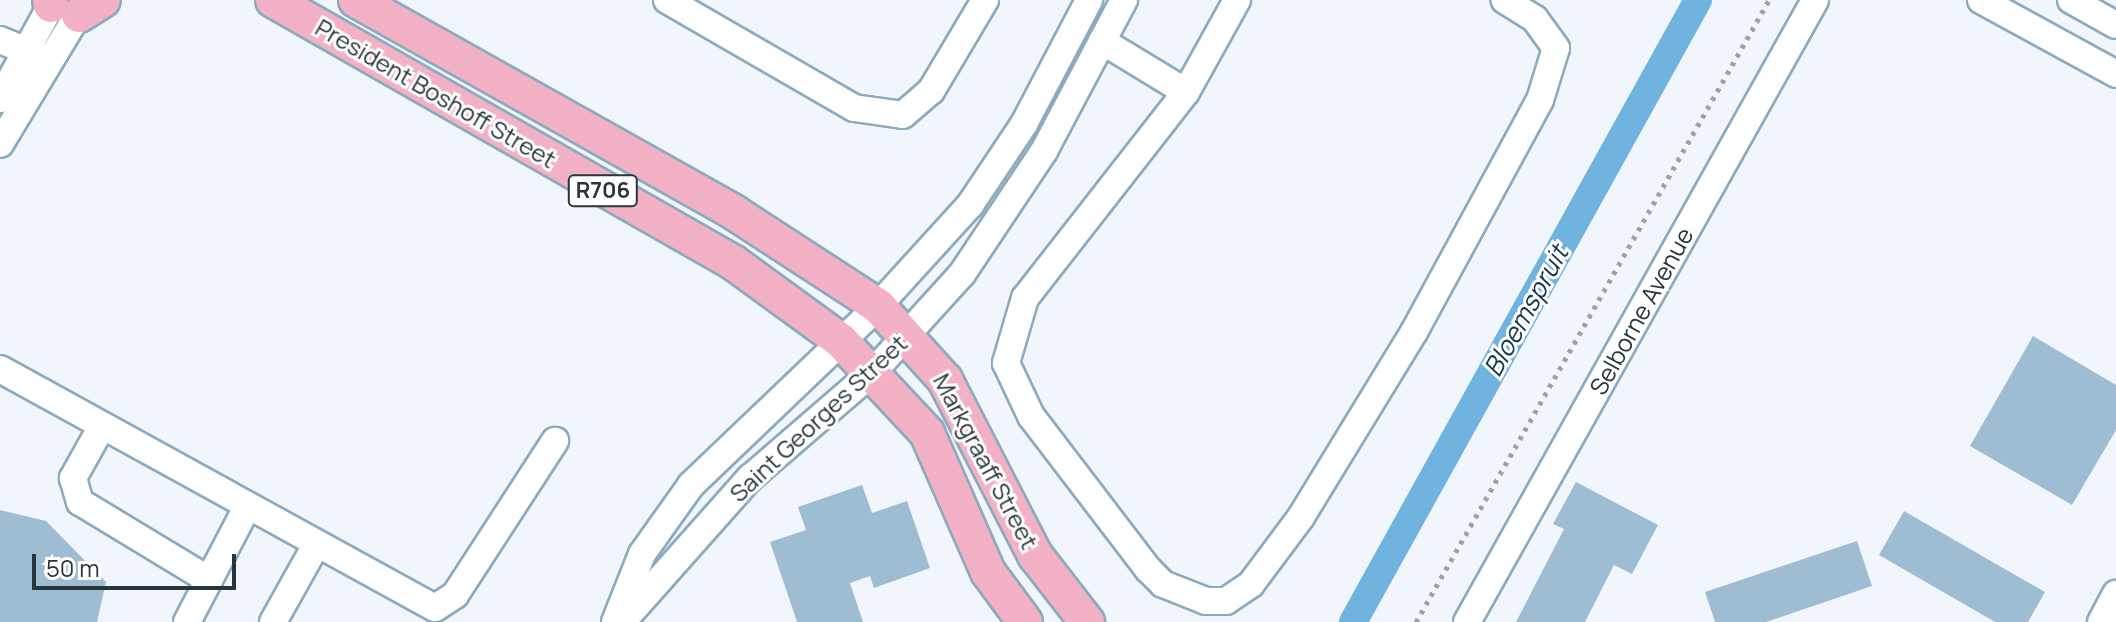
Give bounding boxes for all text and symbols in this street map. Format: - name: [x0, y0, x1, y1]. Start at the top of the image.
- street label: President Boshoff Street: [311, 12, 561, 174]
- road number: R706: [567, 173, 639, 209]
- street label: Selborne Avenue: [1583, 222, 1699, 400]
- water label: Bloemspruit: [1477, 240, 1575, 382]
- street label: Saint Georges Street: [723, 328, 913, 508]
- street label: Markgraaff Street: [928, 368, 1044, 554]
- scale bar: [36, 538, 240, 588]
- text: 50 m: [46, 551, 100, 584]

